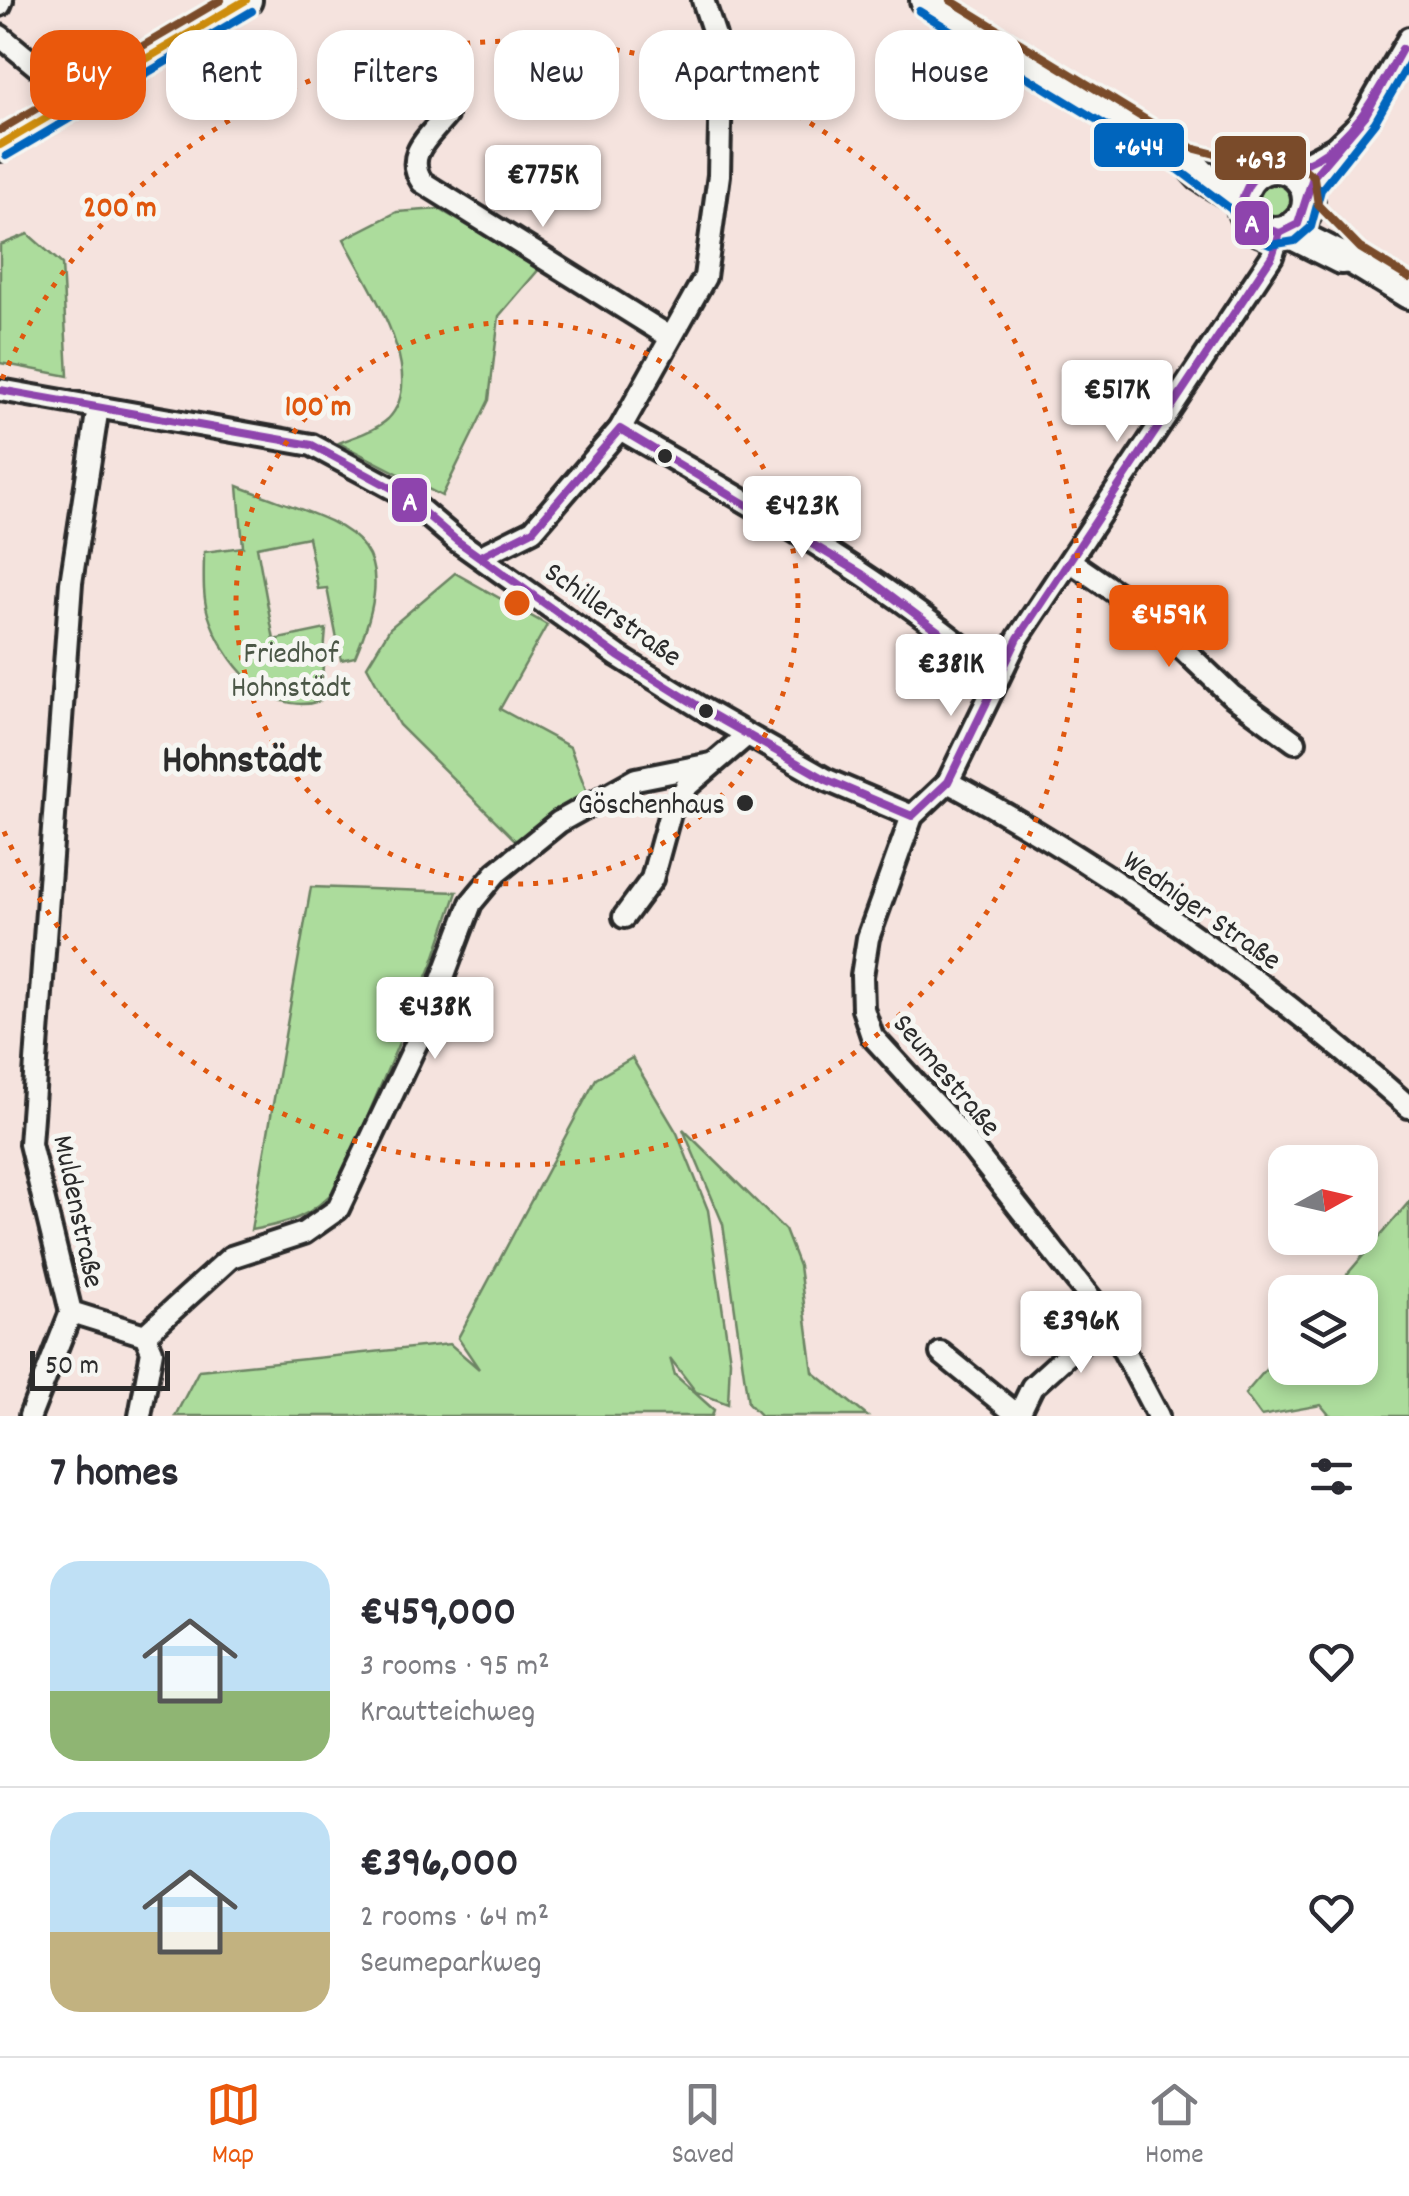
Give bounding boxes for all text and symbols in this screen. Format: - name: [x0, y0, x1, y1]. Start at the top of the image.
- chip: Buy: [30, 30, 146, 120]
- chip: Rent: [166, 30, 297, 120]
- chip: Filters: [317, 30, 474, 120]
- chip: New: [494, 30, 619, 120]
- chip: Apartment: [639, 30, 855, 120]
- chip: House: [875, 30, 1024, 120]
- line badge: +644: [1092, 121, 1186, 169]
- text: +644: [1114, 130, 1164, 170]
- line badge: +693: [1213, 134, 1308, 182]
- text: +693: [1235, 143, 1287, 183]
- pin: €775K: [473, 145, 613, 230]
- text: €775K: [507, 154, 579, 200]
- text: 200 m: [83, 189, 157, 232]
- line badge: A: [1233, 199, 1271, 247]
- text: A: [1244, 207, 1260, 247]
- pin: €517K: [1047, 360, 1187, 445]
- text: €517K: [1084, 369, 1150, 415]
- text: 100 m: [285, 388, 351, 431]
- unlabelled marker: [655, 446, 675, 466]
- line badge: A: [390, 476, 429, 524]
- pin: €423K: [732, 476, 872, 561]
- text: A: [402, 485, 418, 525]
- text: €423K: [765, 485, 839, 531]
- street label: Schillerstraße: [534, 553, 689, 680]
- centre of rings: [499, 585, 535, 621]
- pin: €459K: [1099, 585, 1239, 670]
- text: €459K: [1131, 594, 1207, 640]
- pin: €381K: [881, 634, 1021, 719]
- park label: Friedhof Hohnstädt: [231, 635, 351, 712]
- text: €381K: [918, 643, 984, 689]
- unlabelled marker: [696, 701, 716, 721]
- district label: Hohnstädt: [162, 735, 322, 792]
- place label: Göschenhaus: [578, 786, 725, 829]
- marker: Göschenhaus: [734, 792, 756, 814]
- street label: Wedniger Straße: [1112, 842, 1289, 983]
- pin: €438K: [365, 977, 505, 1062]
- text: €438K: [399, 986, 471, 1032]
- street label: Seumestraße: [880, 1006, 1009, 1148]
- street label: Muldenstraße: [38, 1132, 113, 1292]
- north arrow: [1268, 1145, 1378, 1255]
- map controls: [1268, 1145, 1378, 1385]
- button: layers: [1268, 1275, 1378, 1385]
- pin: €396K: [1011, 1291, 1151, 1376]
- text: €396K: [1042, 1300, 1120, 1346]
- scale bar: [30, 1346, 170, 1390]
- text: 50 m: [45, 1348, 99, 1388]
- text: 7 homes: [50, 1446, 179, 1506]
- icon: filters: [1304, 1449, 1359, 1504]
- text: €459,000: [360, 1585, 516, 1645]
- icon: home: [130, 1601, 250, 1721]
- icon: heart: [1304, 1634, 1359, 1689]
- text: 3 rooms · 95 m²: [360, 1645, 550, 1691]
- text: Krautteichweg: [360, 1691, 535, 1737]
- text: €396,000: [360, 1836, 519, 1896]
- icon: home: [130, 1852, 250, 1972]
- icon: heart: [1304, 1885, 1359, 1940]
- text: 2 rooms · 64 m²: [360, 1896, 549, 1942]
- text: Seumeparkweg: [360, 1942, 542, 1988]
- tab: Map: [206, 2077, 261, 2177]
- tab: Saved: [672, 2077, 734, 2177]
- tab: Home: [1145, 2077, 1203, 2177]

